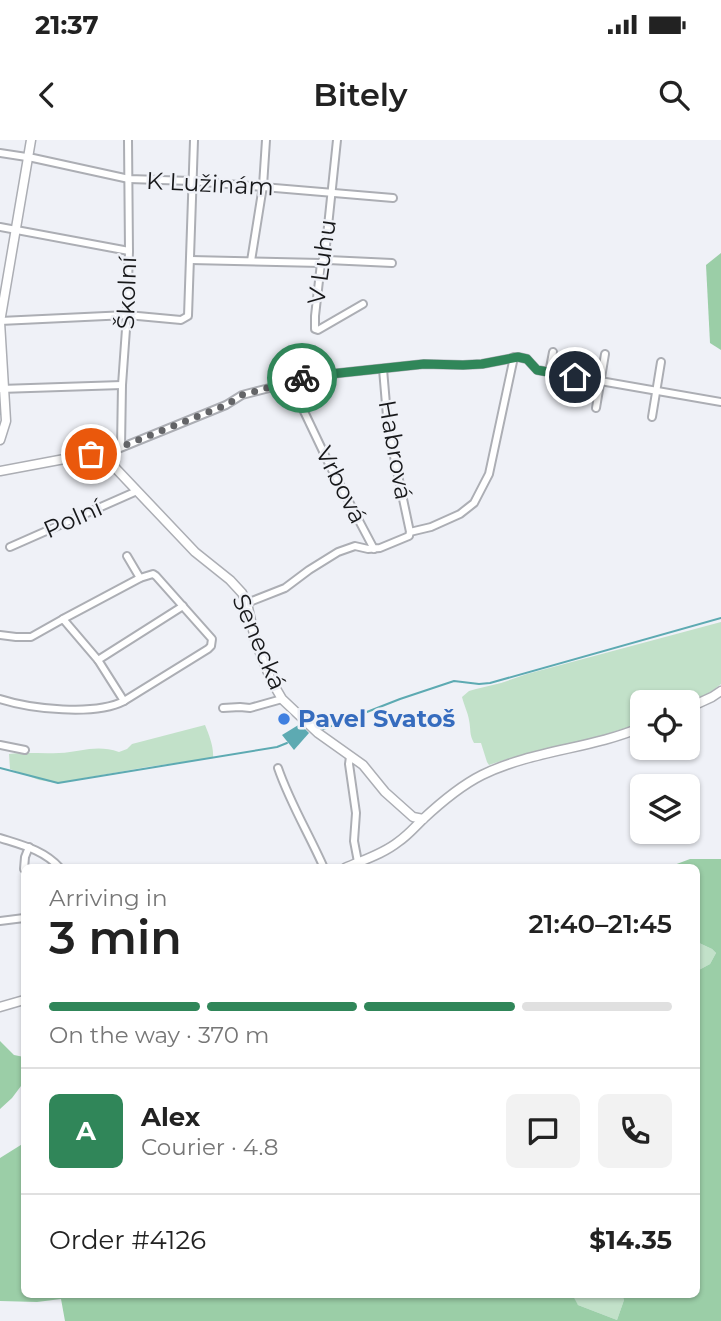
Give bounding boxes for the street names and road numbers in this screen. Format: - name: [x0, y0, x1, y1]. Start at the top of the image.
- street label: K Lužinám: [145, 166, 275, 201]
- street label: V Luhu: [301, 218, 342, 306]
- street label: Školní: [111, 255, 142, 330]
- street label: Habrová: [372, 398, 419, 502]
- street label: Vrbová: [310, 441, 373, 528]
- street label: Polní: [39, 492, 108, 544]
- street label: Senecká: [226, 589, 293, 694]

